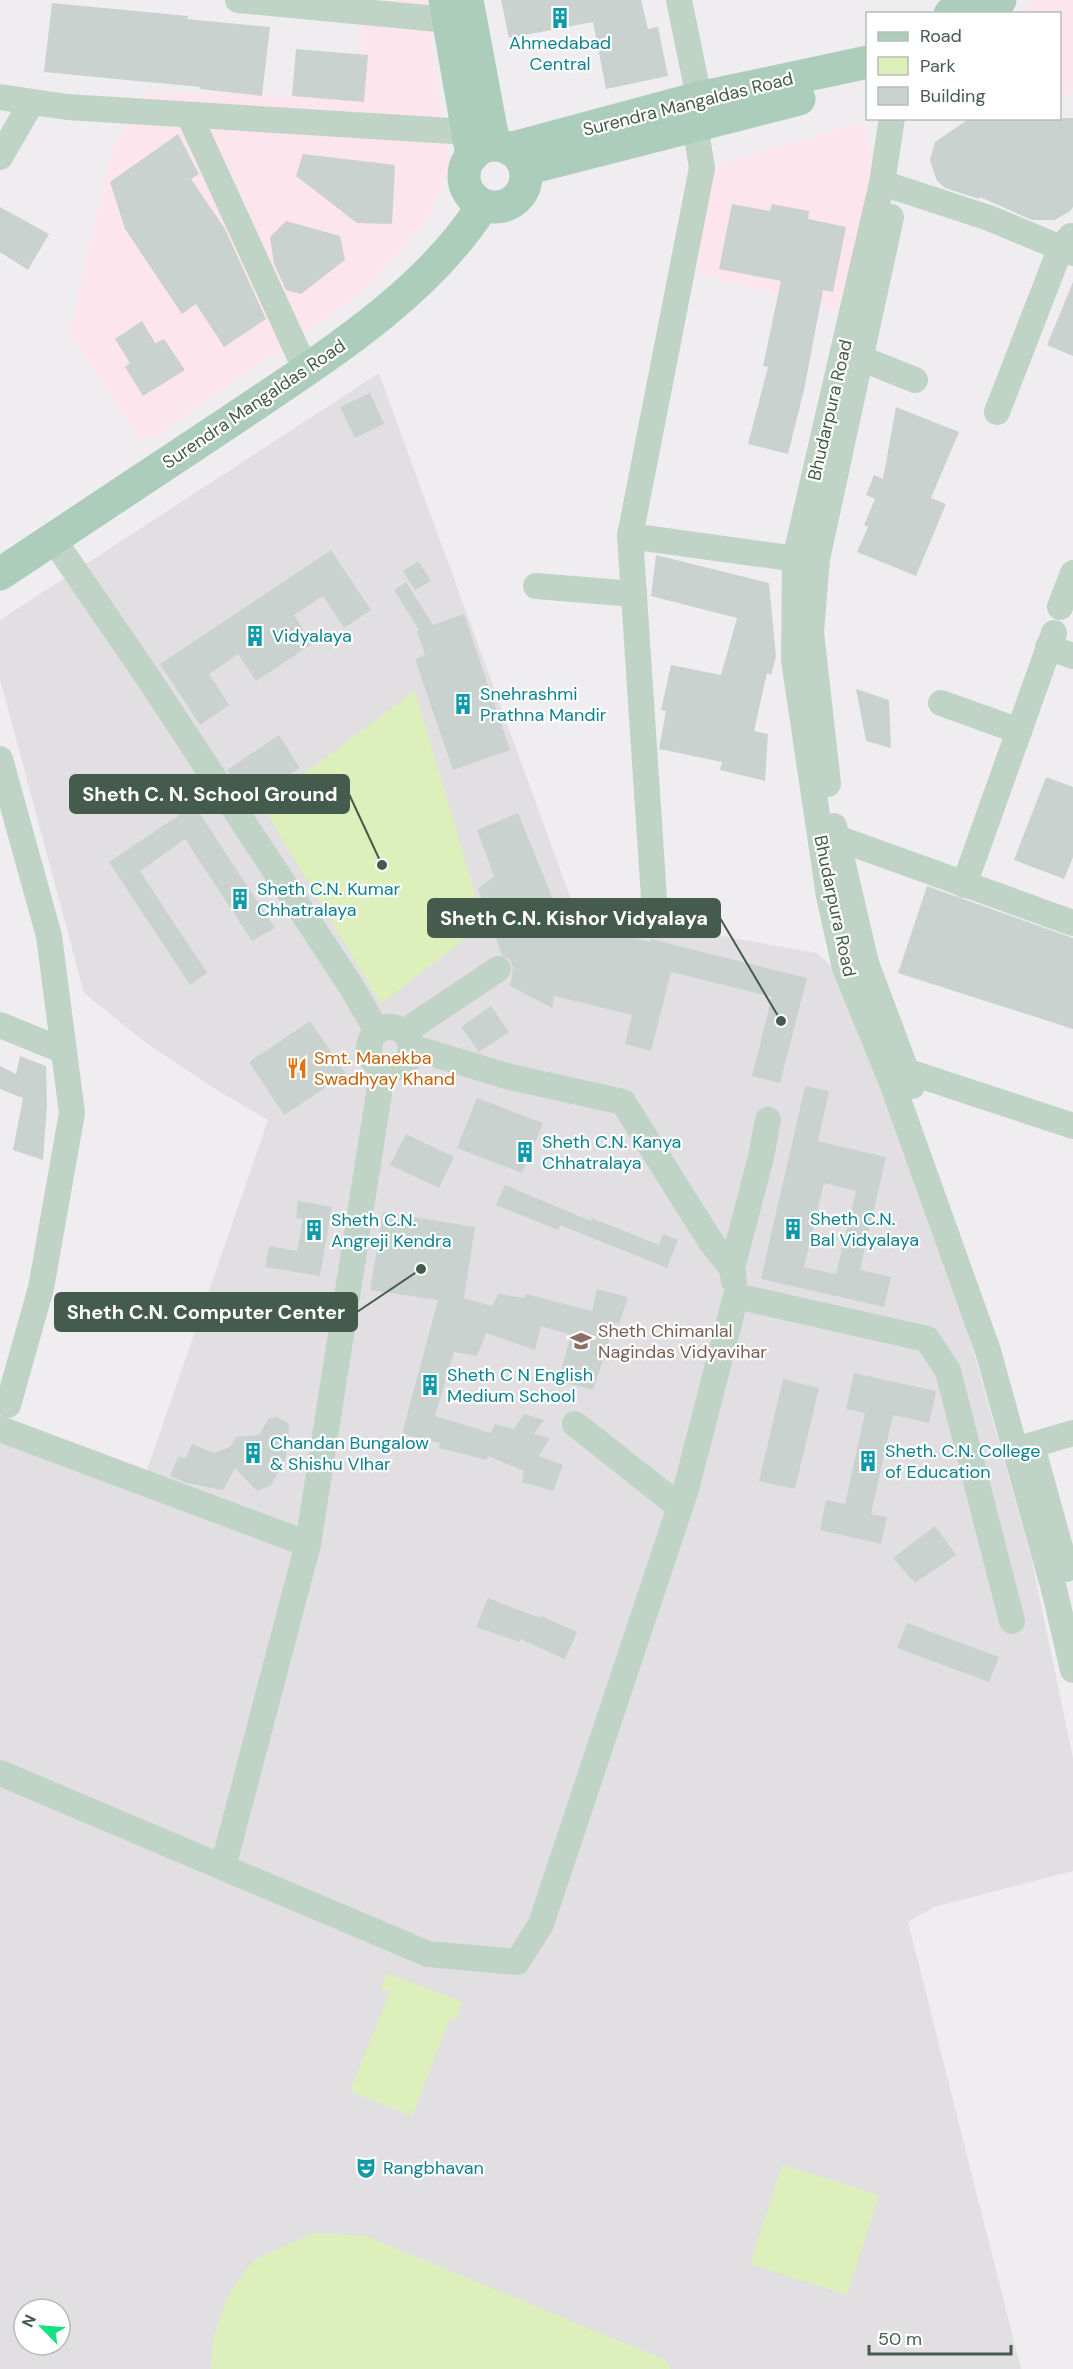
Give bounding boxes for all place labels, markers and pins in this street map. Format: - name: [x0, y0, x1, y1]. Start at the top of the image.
- building icon: Ahmedabad Central: [548, 6, 572, 30]
- place label: Ahmedabad Central: [509, 31, 611, 76]
- building icon: Vidyalaya: [243, 624, 267, 648]
- place label: Vidyalaya: [272, 624, 352, 648]
- place label: Snehrashmi Prathna Mandir: [480, 682, 607, 727]
- building icon: Snehrashmi Prathna Mandir: [451, 692, 475, 716]
- callout: Sheth C. N. School Ground: [70, 775, 349, 813]
- place label: Sheth C.N. Kumar Chhatralaya: [257, 877, 401, 922]
- building icon: Sheth C.N. Kumar Chhatralaya: [228, 887, 252, 911]
- callout: Sheth C.N. Kishor Vidyalaya: [428, 899, 720, 937]
- place label: Smt. Manekba Swadhyay Khand: [314, 1046, 455, 1091]
- restaurant icon: Smt. Manekba Swadhyay Khand: [285, 1056, 309, 1080]
- place label: Sheth C.N. Kanya Chhatralaya: [542, 1130, 681, 1175]
- building icon: Sheth C.N. Kanya Chhatralaya: [513, 1140, 537, 1164]
- place label: Sheth C.N. Bal Vidyalaya: [810, 1207, 919, 1252]
- place label: Sheth C.N. Angreji Kendra: [331, 1208, 452, 1253]
- building icon: Sheth C.N. Bal Vidyalaya: [781, 1217, 805, 1241]
- building icon: Sheth C.N. Angreji Kendra: [302, 1218, 326, 1242]
- callout: Sheth C.N. Computer Center: [55, 1293, 357, 1331]
- place label: Sheth Chimanlal Nagindas Vidyavihar: [598, 1319, 767, 1364]
- school or university icon: Sheth Chimanlal Nagindas Vidyavihar: [569, 1329, 593, 1353]
- place label: Sheth C N English Medium School: [447, 1363, 593, 1408]
- building icon: Sheth C N English Medium School: [418, 1373, 442, 1397]
- place label: Chandan Bungalow & Shishu VIhar: [270, 1431, 429, 1476]
- place label: Sheth. C.N. College of Education: [885, 1439, 1040, 1484]
- building icon: Chandan Bungalow & Shishu VIhar: [241, 1441, 265, 1465]
- building icon: Sheth. C.N. College of Education: [856, 1449, 880, 1473]
- theatre icon: Rangbhavan: [354, 2156, 378, 2180]
- place label: Rangbhavan: [383, 2156, 484, 2180]

